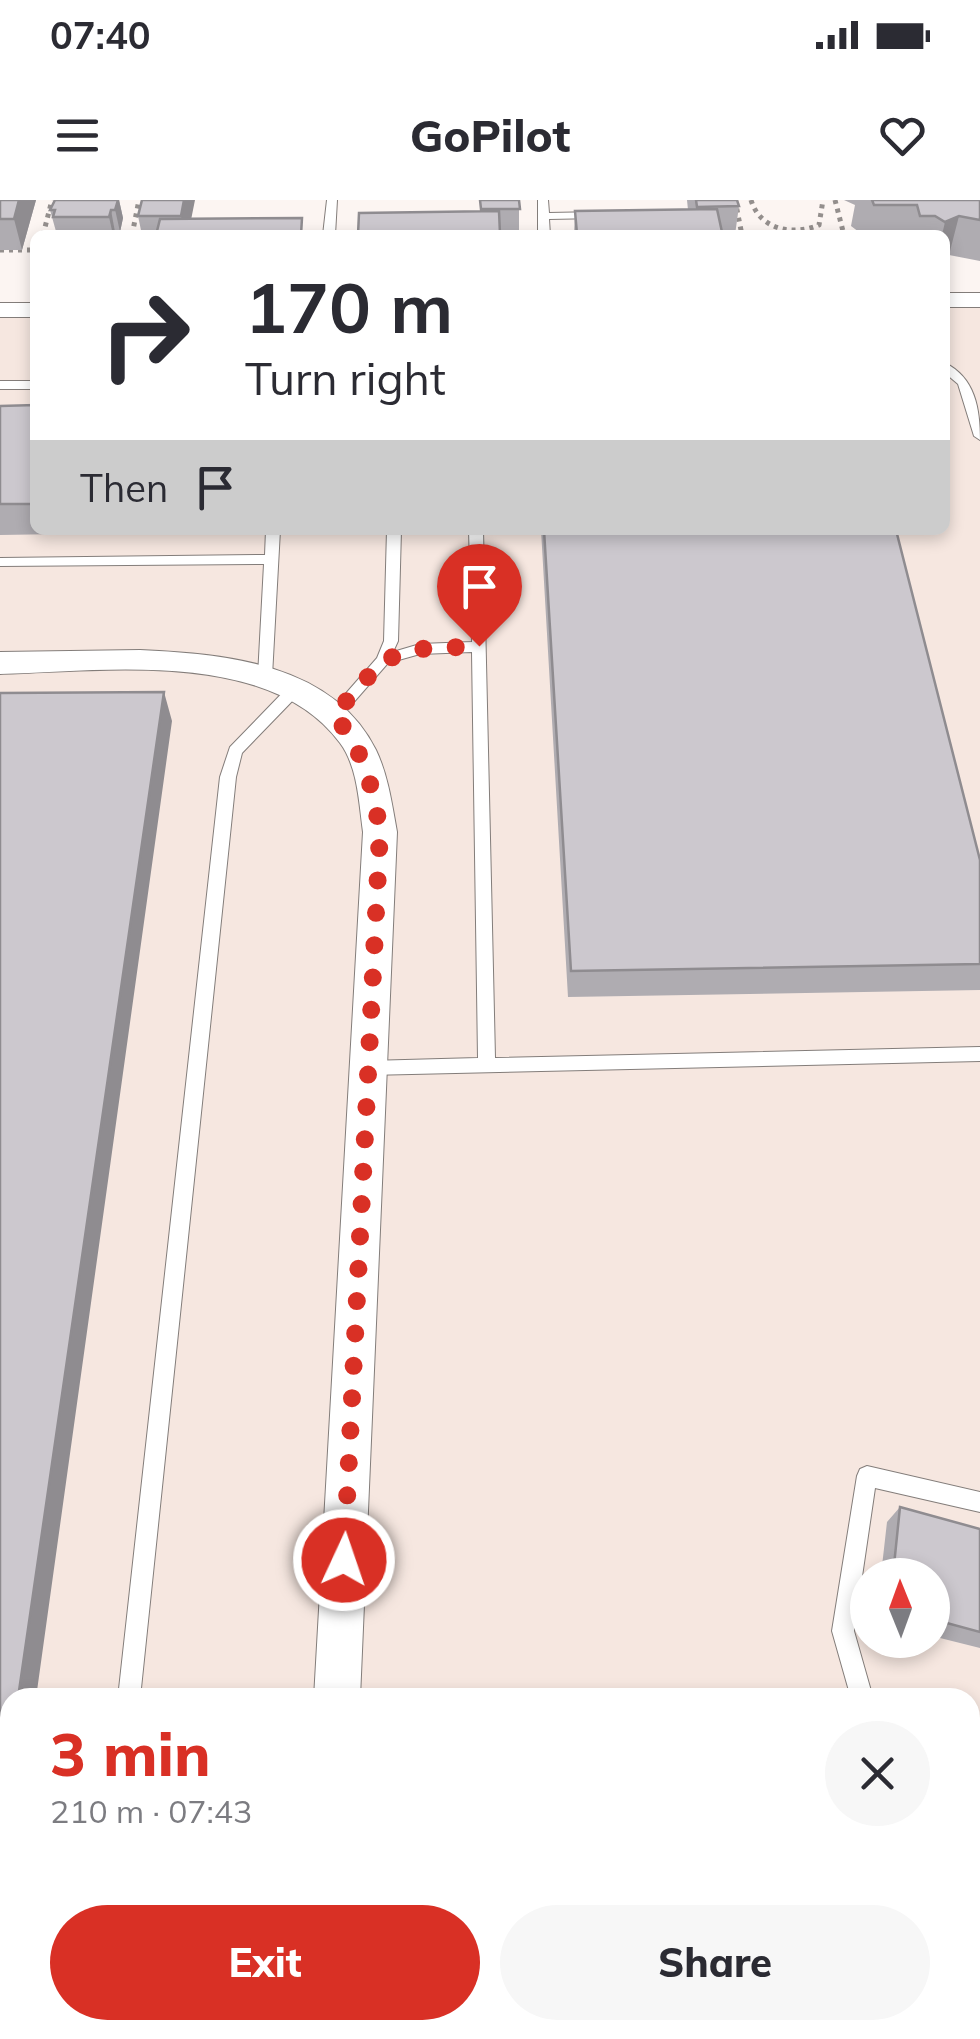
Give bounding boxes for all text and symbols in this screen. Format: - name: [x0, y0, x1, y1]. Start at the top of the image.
- text: 07:40: [50, 11, 151, 59]
- text: GoPilot: [410, 107, 570, 163]
- icon: menu: [50, 108, 105, 163]
- icon: heart: [875, 108, 930, 163]
- text: 170 m: [245, 263, 453, 351]
- icon: right: [80, 270, 210, 400]
- text: Turn right: [245, 350, 446, 406]
- icon: arrive: [188, 460, 243, 515]
- text: Then: [80, 464, 168, 512]
- pin: [437, 544, 522, 647]
- icon: arrive: [452, 559, 507, 614]
- position arrow: [292, 1508, 396, 1612]
- north arrow: [850, 1558, 950, 1658]
- map controls: [850, 1558, 950, 1658]
- text: 3 min: [50, 1716, 211, 1791]
- button: close: [825, 1721, 930, 1826]
- text: 210 m · 07:43: [50, 1791, 252, 1831]
- button: Exit: [50, 1905, 480, 2020]
- button: Share: [500, 1905, 930, 2020]

